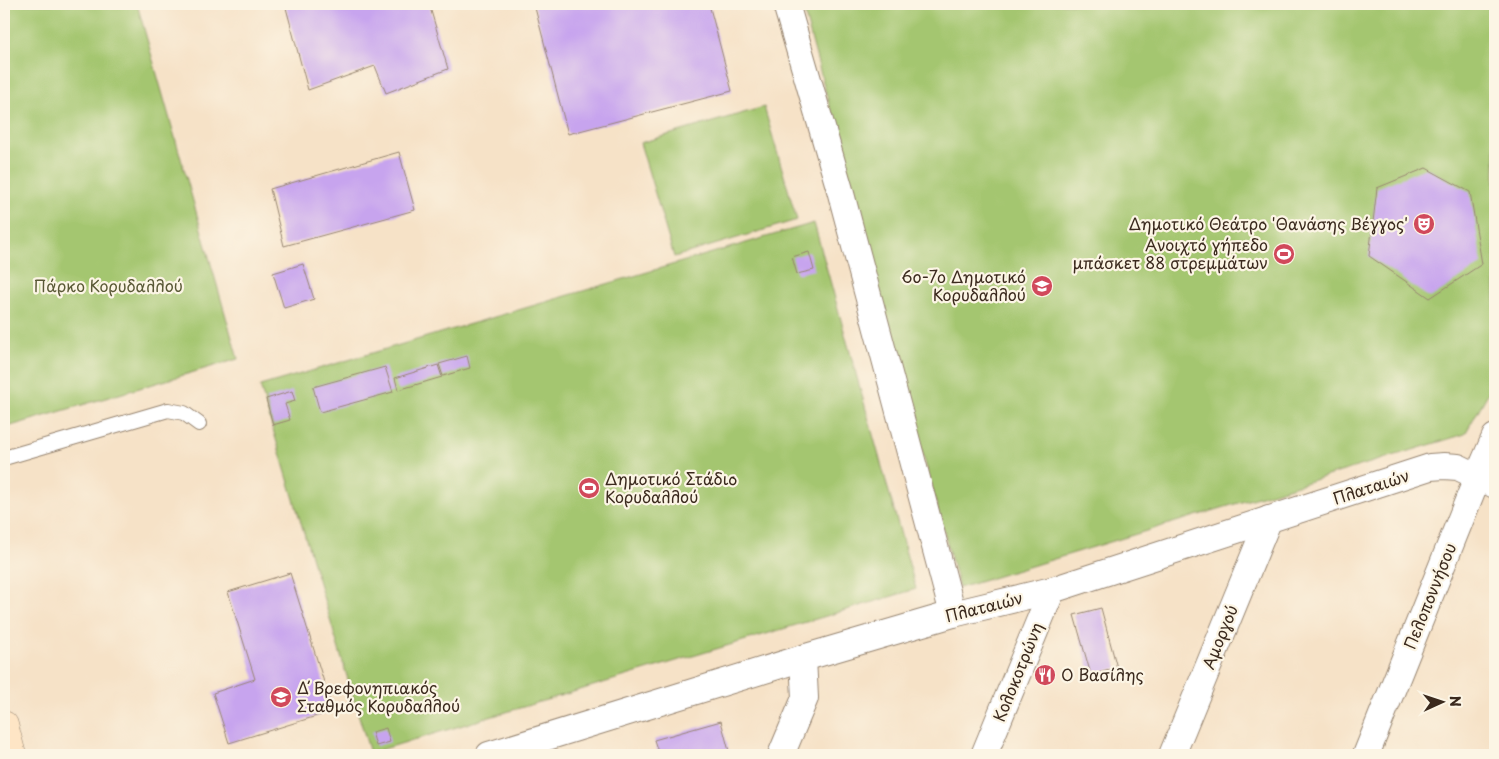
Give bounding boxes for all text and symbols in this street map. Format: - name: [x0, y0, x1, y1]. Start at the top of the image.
- place label: Δημοτικό Θεάτρο 'Θανάσης Βέγγος': [1129, 211, 1408, 235]
- theatre icon: Δημοτικό Θεάτρο 'Θανάσης Βέγγος': [1412, 212, 1436, 236]
- place label: Ανοιχτό γήπεδο μπάσκετ 88 στρεμμάτων: [1072, 232, 1268, 274]
- sports icon: Ανοιχτό γήπεδο μπάσκετ 88 στρεμμάτων: [1272, 242, 1296, 266]
- place label: 6ο-7ο Δημοτικό Κορυδαλλού: [901, 264, 1026, 306]
- park label: Πάρκο Κορυδαλλού: [33, 273, 183, 297]
- school or university icon: 6ο-7ο Δημοτικό Κορυδαλλού: [1030, 274, 1054, 298]
- street label: Πλαταιών: [1329, 462, 1412, 510]
- place label: Δημοτικό Στάδιο Κορυδαλλού: [605, 466, 737, 508]
- sports icon: Δημοτικό Στάδιο Κορυδαλλού: [577, 476, 601, 500]
- street label: Πελοποννήσου: [1397, 539, 1461, 652]
- street label: Πλαταιών: [942, 585, 1025, 627]
- street label: Αμοργού: [1195, 601, 1243, 672]
- street label: Κολοκοτρώνη: [986, 618, 1048, 725]
- place label: Ο Βασίλης: [1061, 662, 1144, 686]
- restaurant icon: Ο Βασίλης: [1033, 663, 1057, 687]
- place label: Δ΄ Βρεφονηπιακός Σταθμός Κορυδαλλού: [297, 675, 460, 717]
- north arrow: [1416, 676, 1466, 726]
- school or university icon: Δ΄ Βρεφονηπιακός Σταθμός Κορυδαλλού: [269, 685, 293, 709]
- text: N: [1445, 695, 1466, 707]

